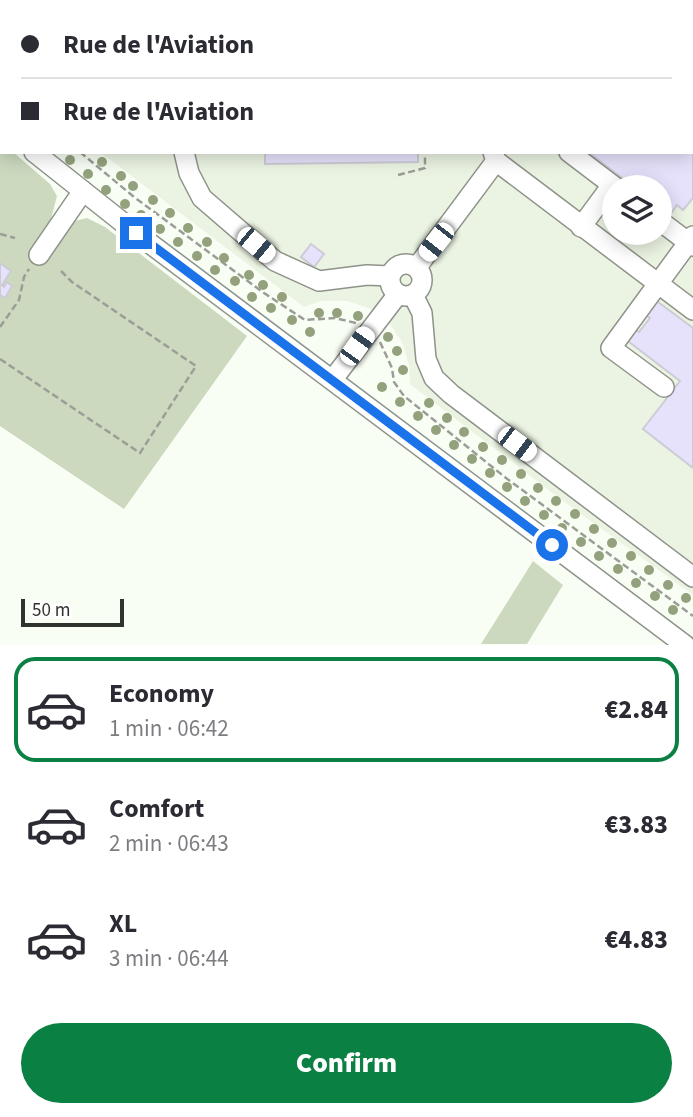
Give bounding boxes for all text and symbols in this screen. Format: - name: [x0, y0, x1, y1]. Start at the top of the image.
- text: Rue de l'Aviation: [63, 26, 254, 63]
- text: Rue de l'Aviation: [63, 93, 254, 130]
- map controls: [602, 175, 672, 245]
- button: layers: [602, 175, 672, 245]
- route end: [120, 217, 152, 249]
- car: [415, 219, 458, 265]
- car: [234, 223, 279, 267]
- car: [337, 323, 378, 369]
- car: [494, 423, 541, 465]
- route start: [536, 529, 568, 561]
- scale bar: [21, 596, 124, 627]
- text: 50 m: [32, 597, 70, 624]
- text: Economy: [109, 675, 214, 712]
- icon: car: [25, 678, 88, 741]
- text: €2.84: [604, 691, 668, 728]
- text: 1 min · 06:42: [109, 712, 229, 745]
- text: Comfort: [109, 790, 204, 827]
- icon: car: [25, 793, 88, 856]
- text: €3.83: [604, 806, 668, 843]
- text: 2 min · 06:43: [109, 827, 229, 860]
- text: XL: [109, 905, 137, 942]
- icon: car: [25, 908, 88, 971]
- text: €4.83: [604, 921, 668, 958]
- text: 3 min · 06:44: [109, 942, 229, 975]
- button: Confirm: [21, 1023, 672, 1103]

